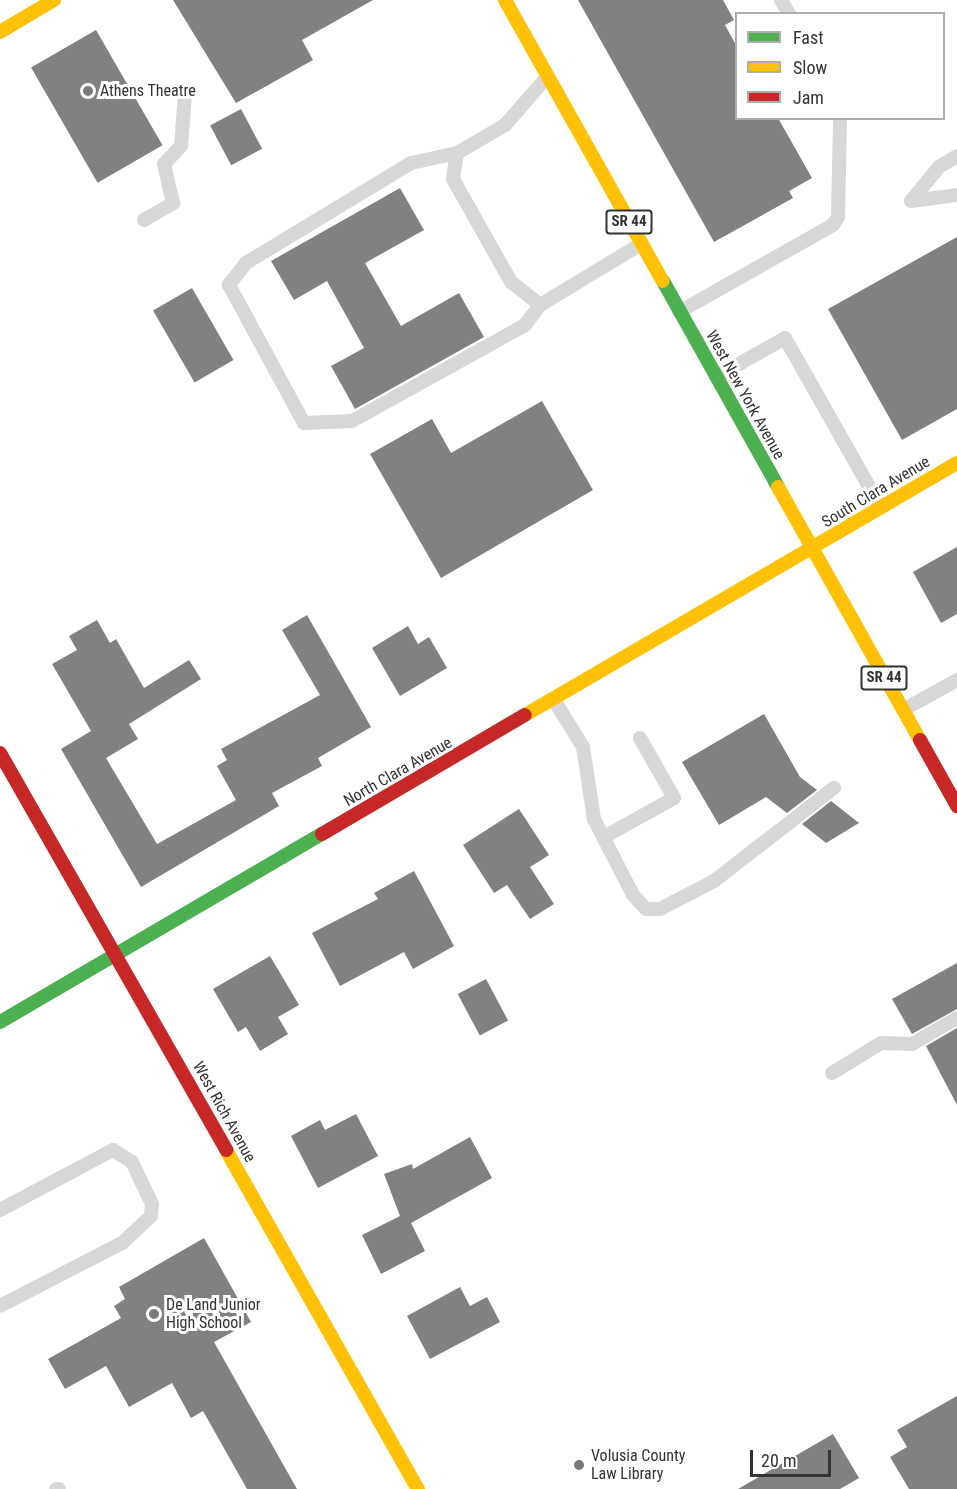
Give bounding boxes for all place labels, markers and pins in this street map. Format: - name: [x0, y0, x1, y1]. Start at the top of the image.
- place label: Athens Theatre: [100, 81, 196, 101]
- marker: Athens Theatre: [81, 84, 95, 98]
- place label: De Land Junior High School: [166, 1295, 261, 1333]
- marker: De Land Junior High School: [147, 1307, 161, 1321]
- place label: Volusia County Law Library: [591, 1446, 685, 1484]
- marker: Volusia County Law Library: [572, 1458, 586, 1472]

